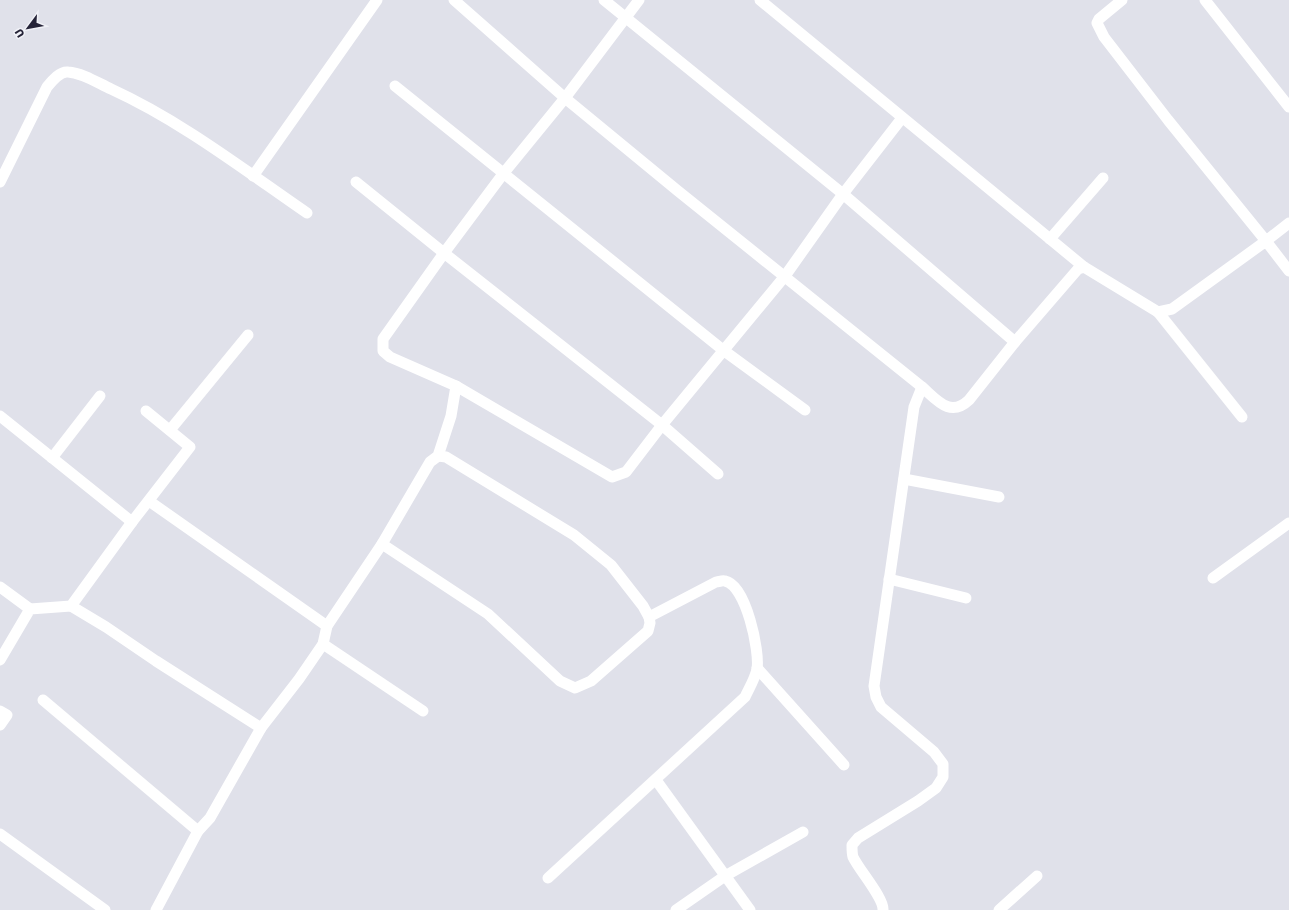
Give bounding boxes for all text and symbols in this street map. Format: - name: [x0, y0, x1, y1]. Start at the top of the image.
- north arrow: [8, 8, 48, 48]
- text: U: [12, 26, 28, 40]

